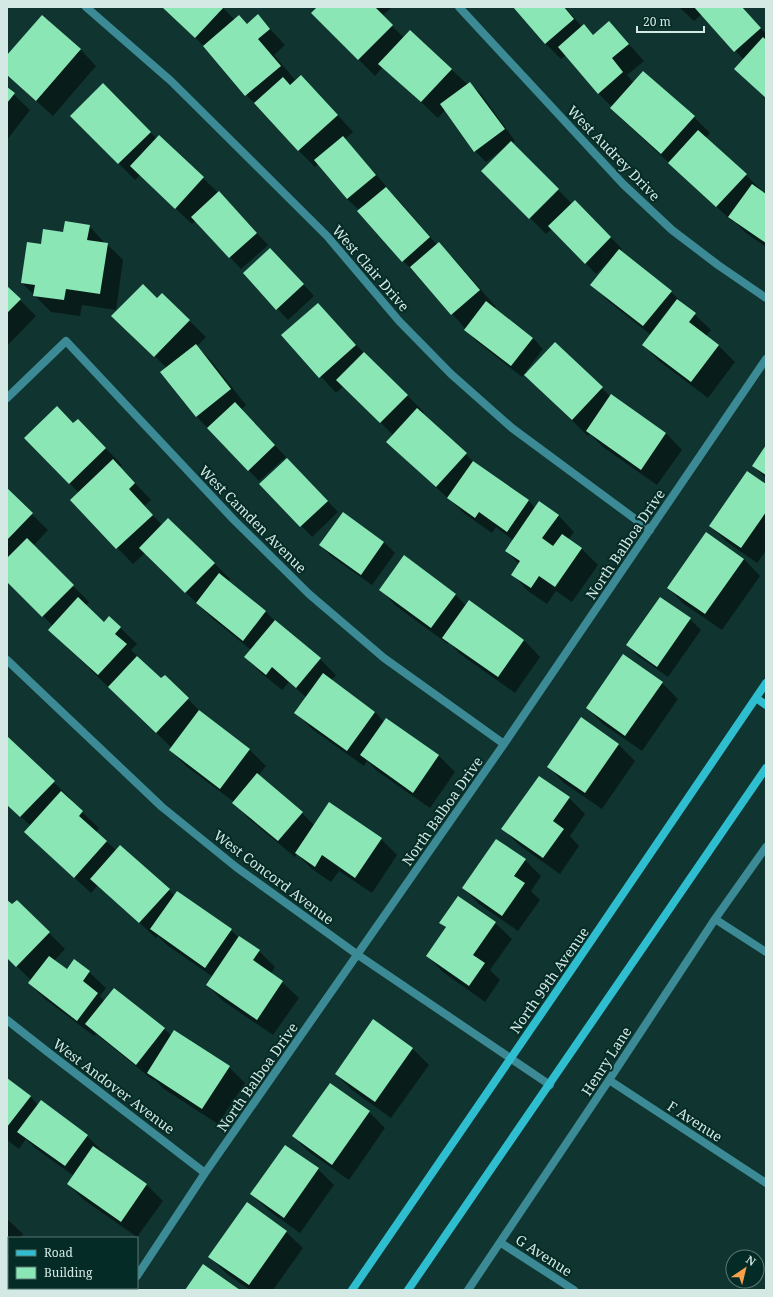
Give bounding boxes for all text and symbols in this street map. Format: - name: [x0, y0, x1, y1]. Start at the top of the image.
- scale bar: [637, 8, 704, 34]
- text: 20 m: [643, 13, 671, 30]
- street label: West Audrey Drive: [563, 101, 665, 205]
- street label: West Clair Drive: [328, 221, 414, 315]
- street label: West Camden Avenue: [195, 461, 311, 577]
- street label: North Balboa Drive: [581, 485, 669, 603]
- street label: North Balboa Drive: [397, 753, 487, 869]
- street label: West Concord Avenue: [210, 826, 338, 928]
- street label: North 99th Avenue: [505, 923, 593, 1037]
- street label: North Balboa Drive: [212, 1019, 302, 1135]
- street label: Henry Lane: [577, 1023, 635, 1099]
- street label: West Andover Avenue: [49, 1034, 179, 1138]
- street label: F Avenue: [664, 1096, 726, 1146]
- street label: G Avenue: [512, 1230, 576, 1280]
- legend: [8, 1237, 138, 1289]
- text: Road: [44, 1244, 74, 1261]
- north arrow: [725, 1249, 765, 1289]
- text: N: [743, 1252, 759, 1269]
- text: Building: [44, 1264, 93, 1281]

